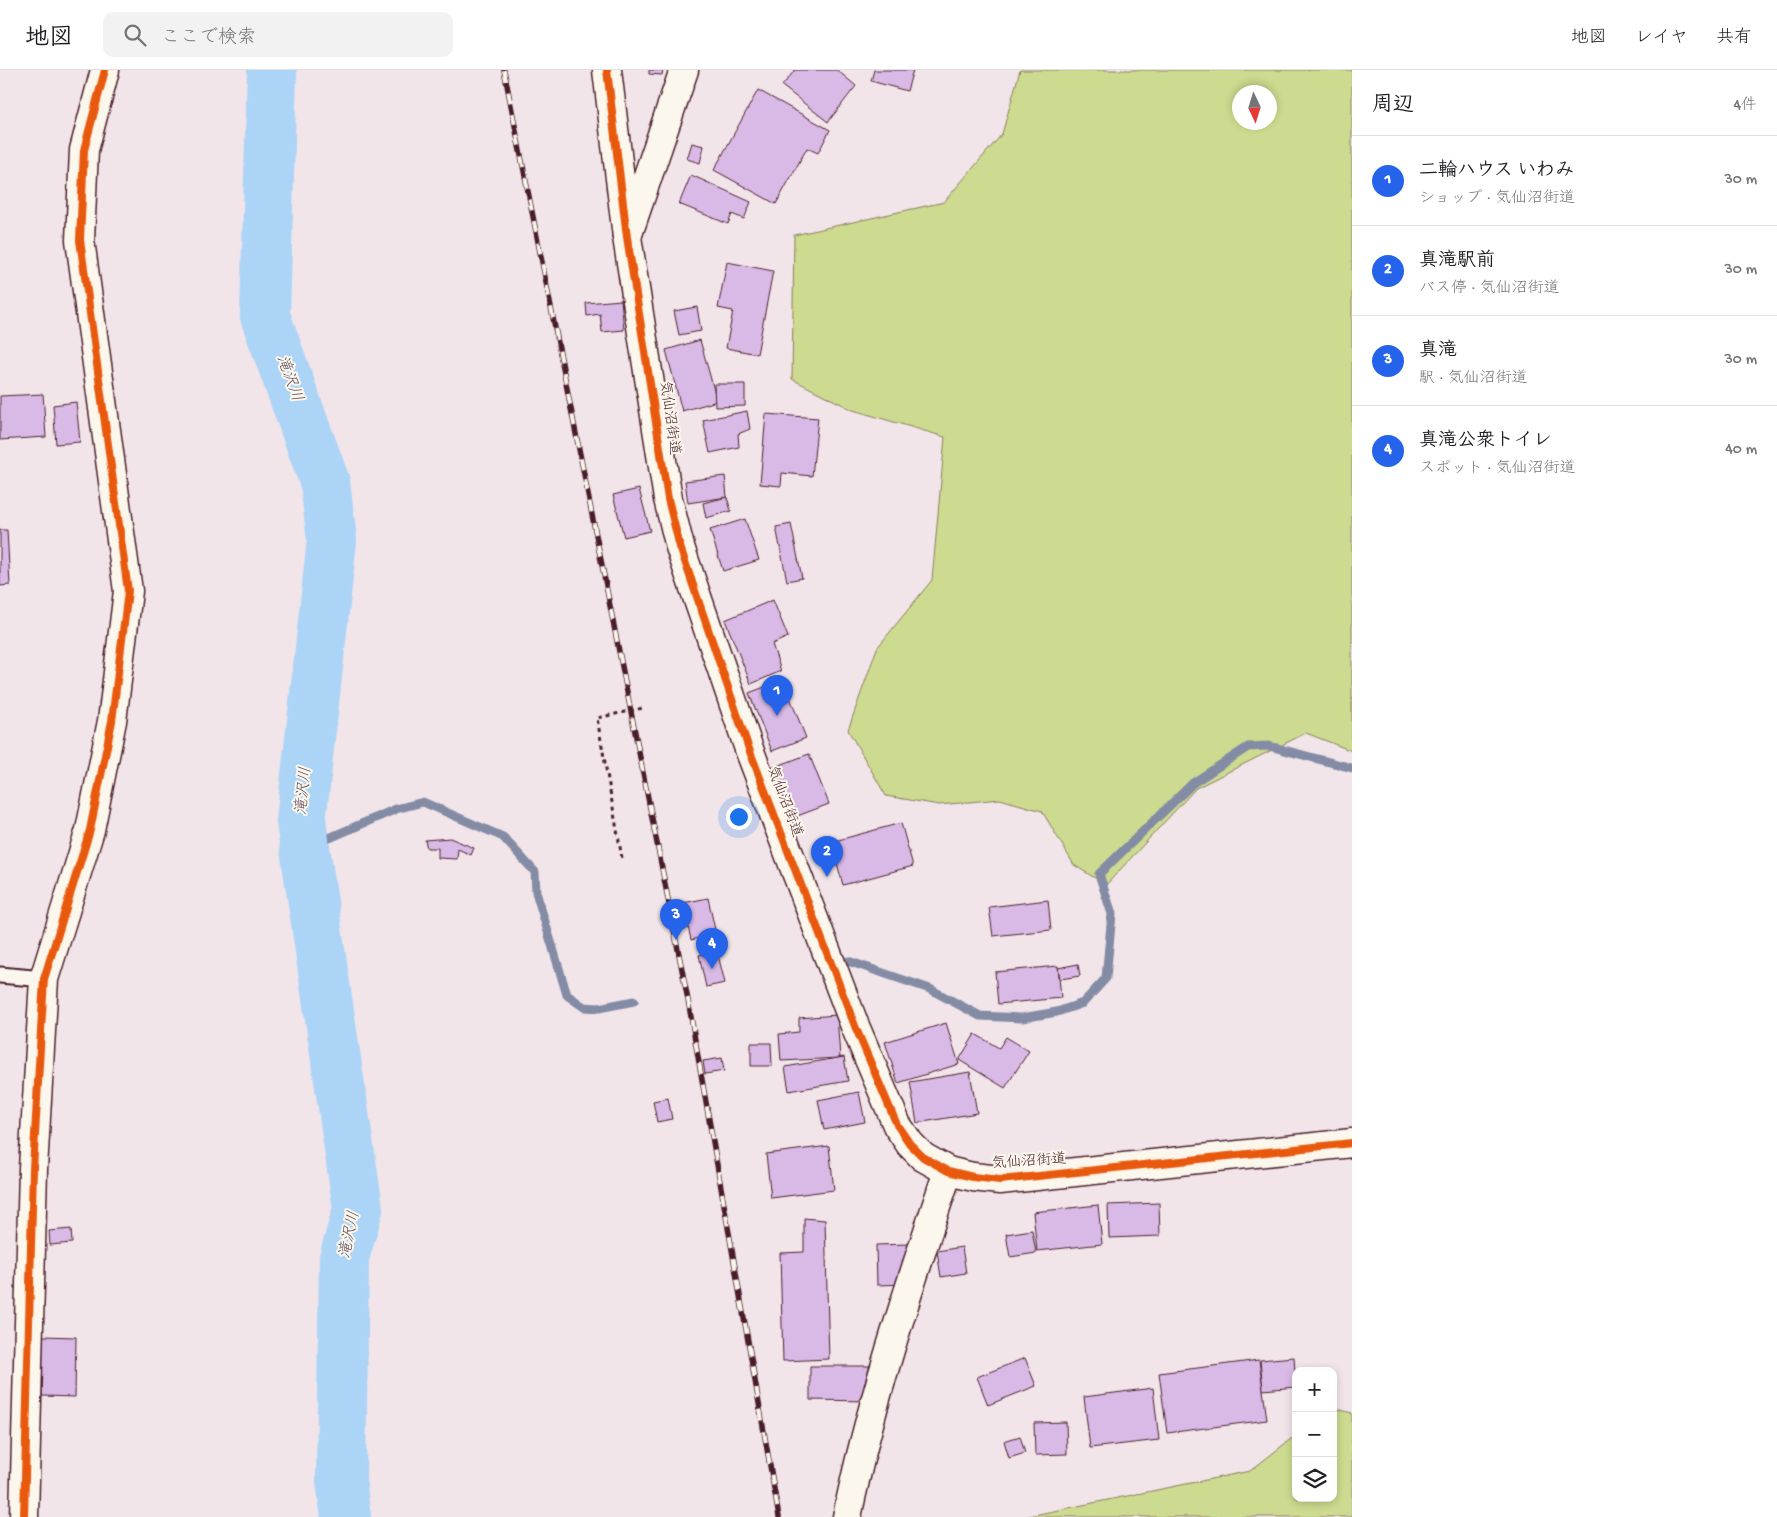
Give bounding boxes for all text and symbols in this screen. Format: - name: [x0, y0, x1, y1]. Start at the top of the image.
- search box: [103, 12, 453, 57]
- icon: search: [121, 21, 149, 49]
- text: 地図: [25, 25, 73, 54]
- text: ここで検索: [161, 27, 256, 50]
- text: 地図: [1571, 28, 1607, 49]
- text: レイヤ: [1635, 28, 1688, 49]
- text: 共有: [1716, 28, 1752, 49]
- north arrow: [1232, 85, 1277, 130]
- text: 周辺: [1372, 94, 1414, 119]
- text: 4件: [1733, 97, 1757, 116]
- text: 二輪ハウス いわみ: [1419, 160, 1574, 183]
- text: 1: [1385, 171, 1391, 190]
- text: 30 m: [1724, 171, 1757, 190]
- text: ショップ · 気仙沼街道: [1419, 190, 1575, 209]
- text: 真滝駅前: [1419, 250, 1495, 273]
- text: 2: [1384, 261, 1392, 280]
- text: 30 m: [1724, 261, 1757, 280]
- text: バス停 · 気仙沼街道: [1419, 280, 1560, 299]
- text: 真滝: [1419, 340, 1457, 363]
- text: 3: [1384, 351, 1392, 370]
- text: 30 m: [1724, 351, 1757, 370]
- water label: 滝沢川: [271, 353, 307, 405]
- text: 駅 · 気仙沼街道: [1419, 370, 1528, 389]
- street label: 気仙沼街道: [655, 379, 684, 456]
- text: 真滝公衆トイレ: [1419, 430, 1552, 453]
- text: 4: [1384, 441, 1392, 460]
- text: 40 m: [1725, 441, 1757, 460]
- text: スポット · 気仙沼街道: [1419, 460, 1576, 479]
- pin: 1: [761, 675, 793, 716]
- street label: 気仙沼街道: [762, 763, 807, 840]
- water label: 滝沢川: [291, 766, 317, 816]
- your location: [726, 804, 752, 830]
- pin: 2: [811, 836, 843, 877]
- pin: 3: [660, 899, 692, 940]
- pin: 4: [696, 928, 728, 969]
- street label: 気仙沼街道: [991, 1149, 1067, 1174]
- water label: 滝沢川: [335, 1209, 365, 1260]
- map controls: [1292, 1367, 1337, 1502]
- button: +: [1292, 1367, 1337, 1412]
- button: −: [1292, 1412, 1337, 1457]
- button: layers: [1292, 1457, 1337, 1502]

